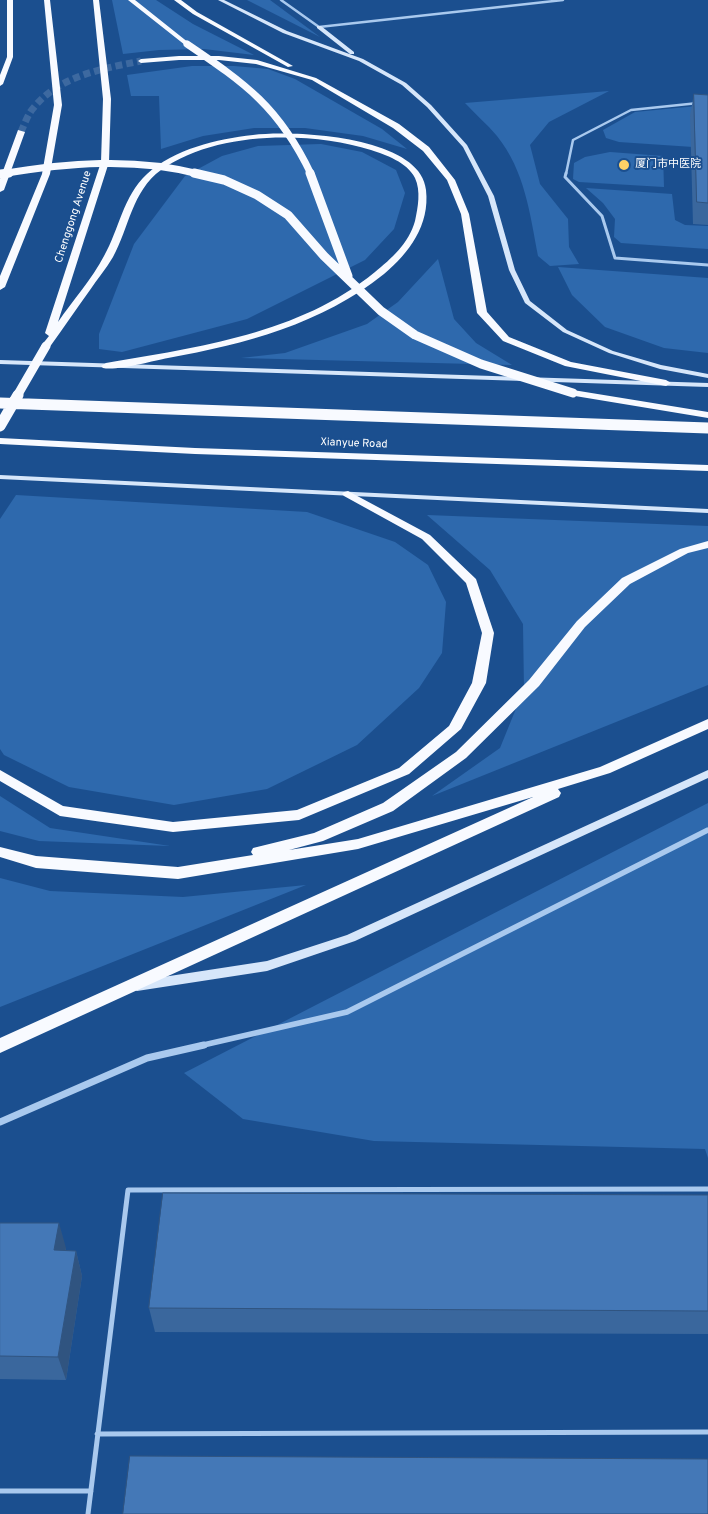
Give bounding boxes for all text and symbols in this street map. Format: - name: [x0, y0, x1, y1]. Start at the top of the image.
- marker: 厦门市中医院: [617, 158, 631, 172]
- place label: 厦门市中医院: [635, 158, 701, 172]
- street label: Chenggong Avenue: [53, 169, 95, 265]
- street label: Xianyue Road: [320, 436, 388, 452]

